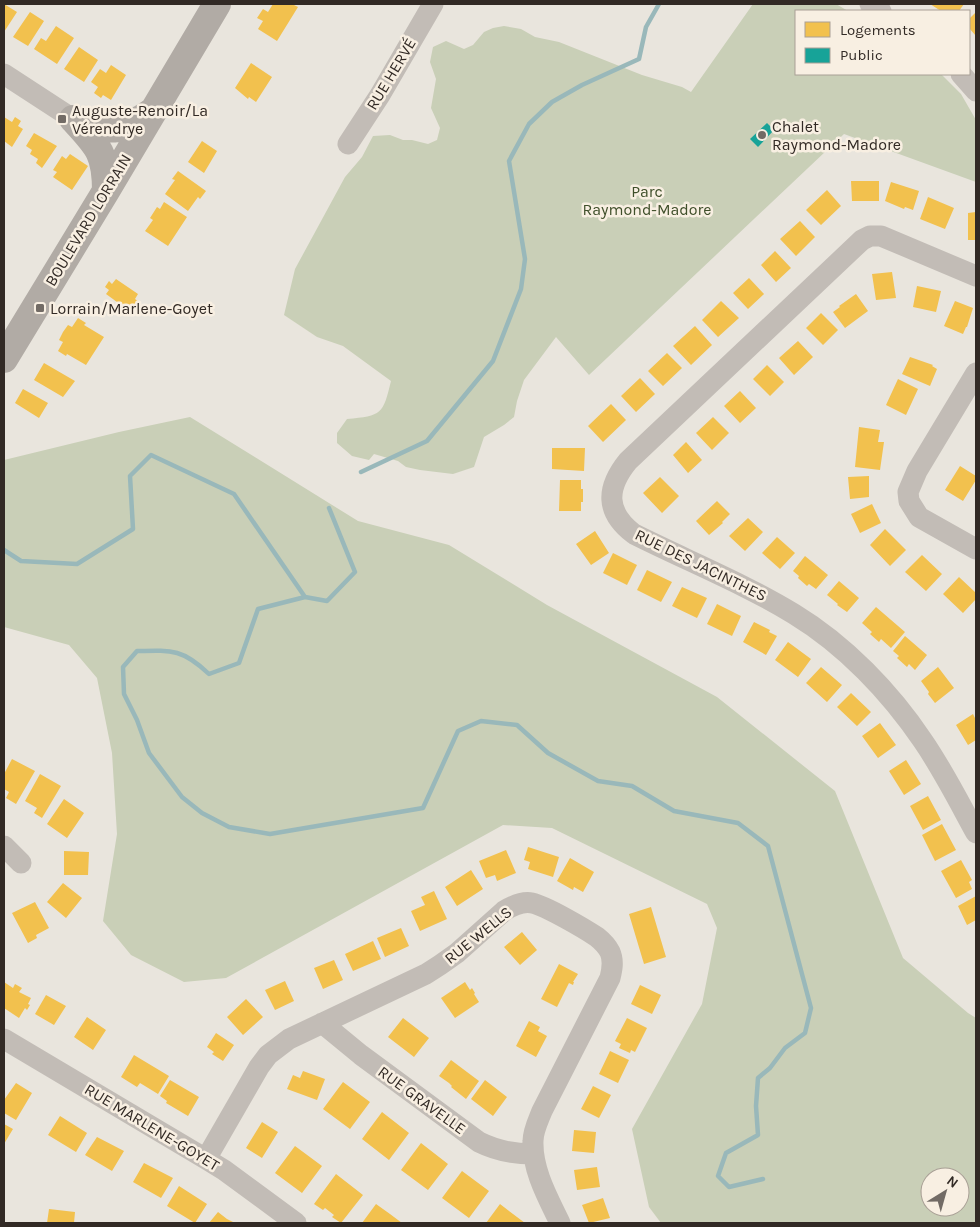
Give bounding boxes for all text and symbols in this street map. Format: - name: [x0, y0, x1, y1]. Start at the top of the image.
- legend: [795, 10, 970, 75]
- text: Logements: [840, 21, 916, 39]
- street label: RUE HERVÉ: [362, 35, 420, 113]
- text: Public: [840, 46, 883, 64]
- place label: Auguste-Renoir/La Vérendrye: [72, 101, 208, 138]
- marker: Auguste-Renoir/La Vérendrye: [56, 113, 68, 125]
- place label: Chalet Raymond-Madore: [772, 117, 901, 154]
- marker: Chalet Raymond-Madore: [756, 129, 768, 141]
- street label: BOULEVARD LORRAIN: [41, 150, 135, 290]
- park label: Parc Raymond-Madore: [582, 182, 712, 219]
- place label: Lorrain/Marlene-Goyet: [50, 299, 213, 318]
- marker: Lorrain/Marlene-Goyet: [34, 302, 46, 314]
- street label: RUE DES JACINTHES: [632, 525, 770, 605]
- street label: RUE WELLS: [441, 902, 515, 968]
- street label: RUE GRAVELLE: [374, 1062, 470, 1138]
- street label: RUE MARLENE-GOYET: [81, 1079, 223, 1175]
- north arrow: [920, 1167, 970, 1217]
- text: N: [943, 1172, 962, 1192]

